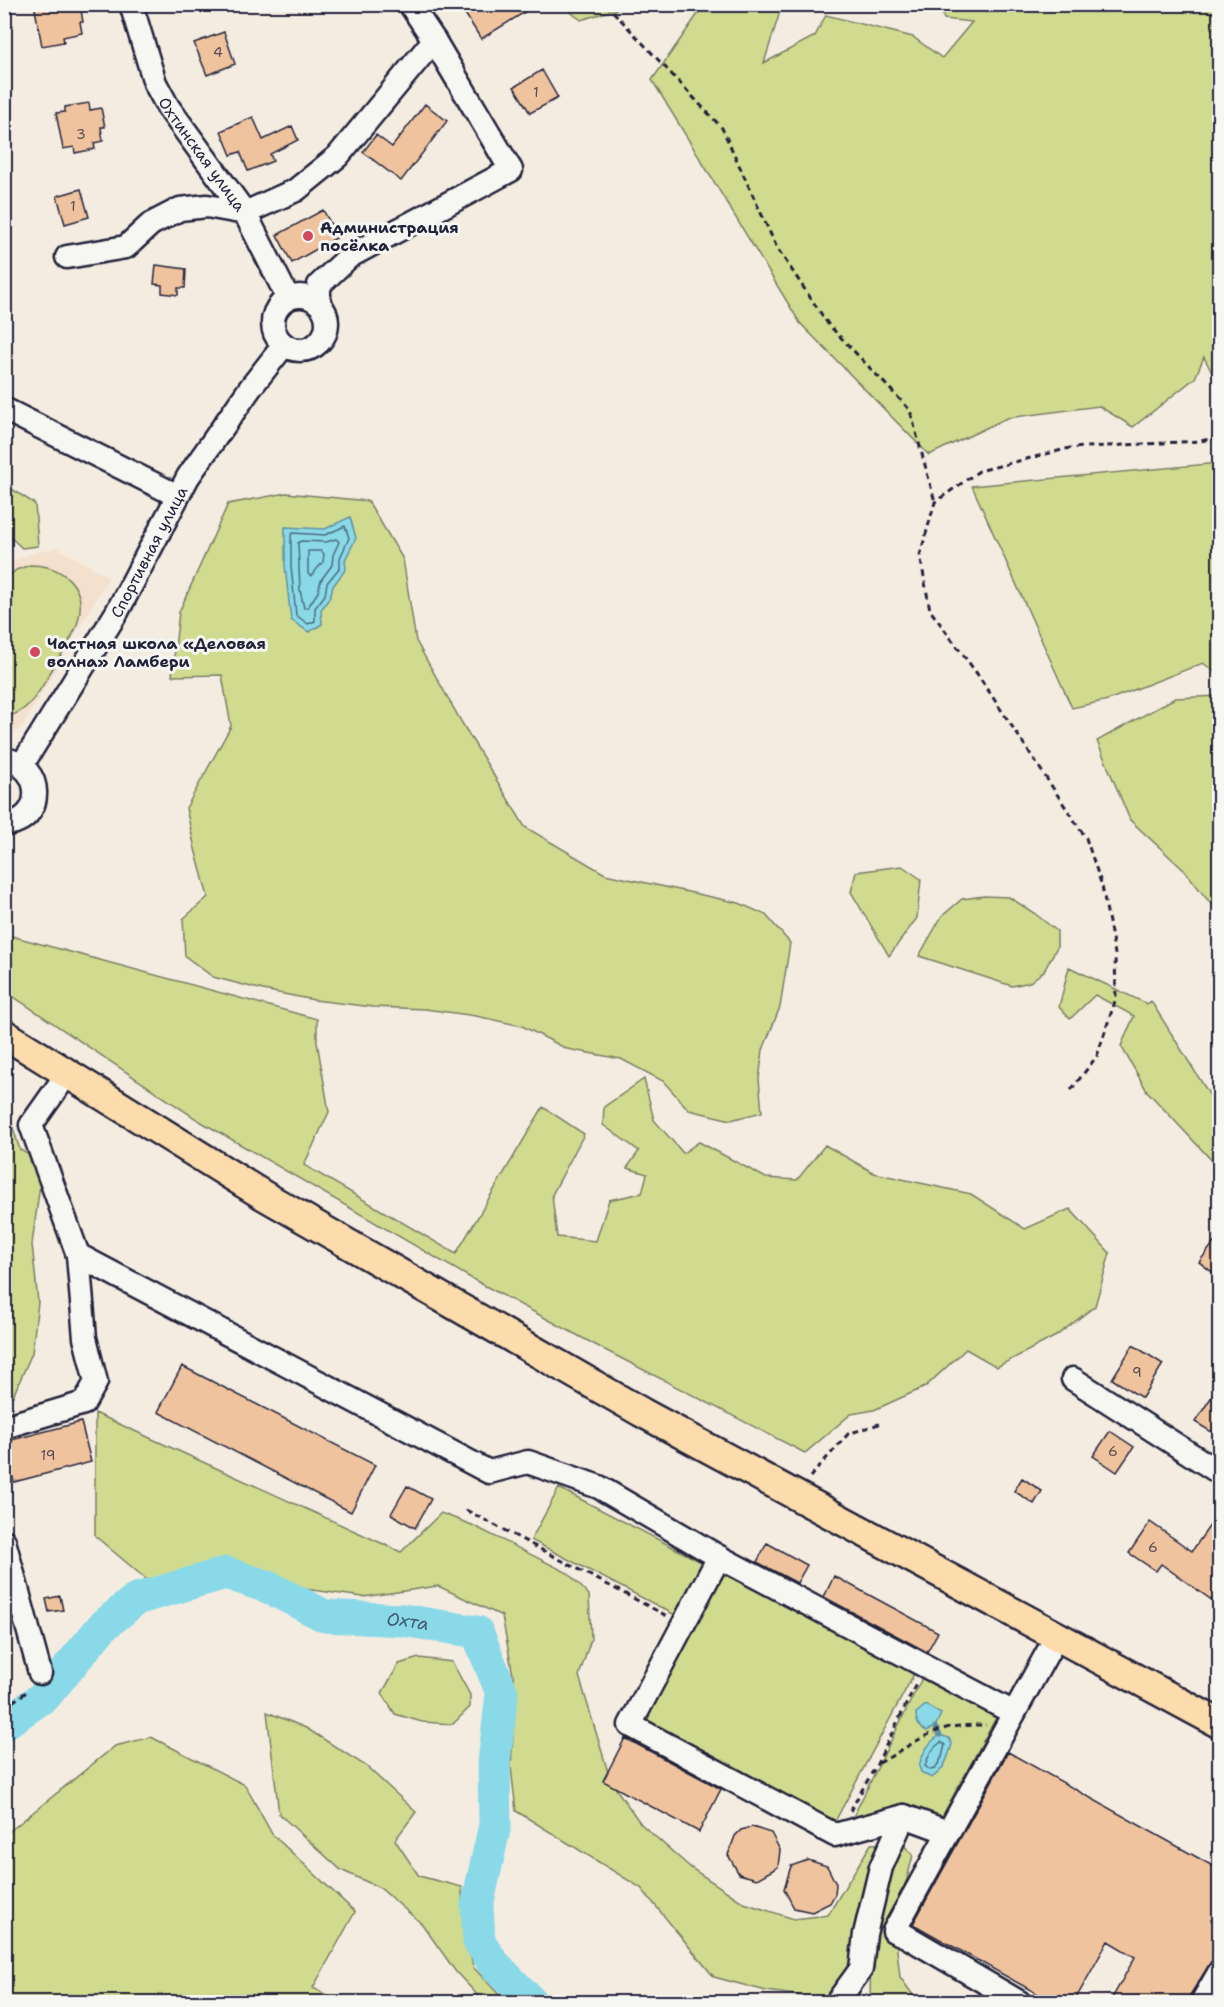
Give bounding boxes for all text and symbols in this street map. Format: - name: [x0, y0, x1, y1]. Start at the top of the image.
- house number: 4: [213, 43, 223, 61]
- house number: 1: [533, 83, 539, 101]
- street label: Охтинская улица: [154, 93, 250, 216]
- house number: 3: [76, 125, 86, 143]
- house number: 1: [70, 197, 76, 215]
- place label: Администрация посёлка: [320, 217, 459, 256]
- marker: Администрация посёлка: [301, 229, 315, 243]
- street label: Спортивная улица: [106, 483, 192, 622]
- place label: Частная школа «Деловая волна» Ламбери: [47, 633, 266, 672]
- marker: Частная школа «Деловая волна» Ламбери: [28, 645, 42, 659]
- house number: 9: [1132, 1363, 1142, 1381]
- house number: 6: [1108, 1442, 1118, 1460]
- house number: 19: [40, 1446, 56, 1464]
- house number: 6: [1148, 1538, 1158, 1556]
- water label: Охта: [386, 1607, 431, 1636]

